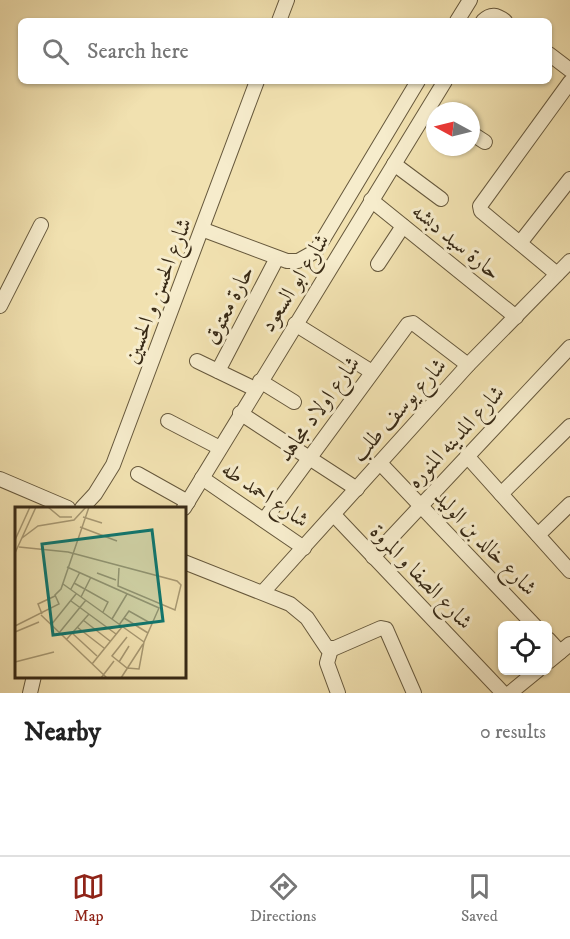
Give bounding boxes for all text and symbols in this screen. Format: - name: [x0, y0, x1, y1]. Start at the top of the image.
- search box: [18, 18, 552, 84]
- icon: search: [39, 35, 72, 68]
- text: Search here: [87, 38, 189, 65]
- north arrow: [426, 102, 480, 156]
- street label: حارة سيد دبشه: [406, 198, 506, 286]
- street label: شارع الحسن و الحسين: [118, 214, 202, 369]
- street label: شارع ابو السعود: [254, 229, 339, 339]
- street label: حارة معتوق: [198, 261, 260, 349]
- street label: شارع اولاد مجاهد: [272, 351, 370, 469]
- street label: شارع يوسف طلب: [345, 353, 456, 470]
- street label: شارع المدينه المنوره: [401, 380, 514, 497]
- street label: شارع احمد طه: [214, 456, 314, 537]
- street label: شارع خالد بن الوليد: [425, 484, 542, 604]
- inset map: [15, 507, 186, 678]
- street label: شارع الصفا و المروة: [361, 519, 478, 638]
- map controls: [498, 621, 552, 675]
- button: locate: [498, 621, 552, 675]
- text: Nearby: [24, 716, 101, 749]
- text: 0 results: [480, 720, 546, 745]
- tab: Map: [72, 870, 105, 926]
- tab: Directions: [250, 870, 316, 926]
- tab: Saved: [461, 870, 498, 926]

